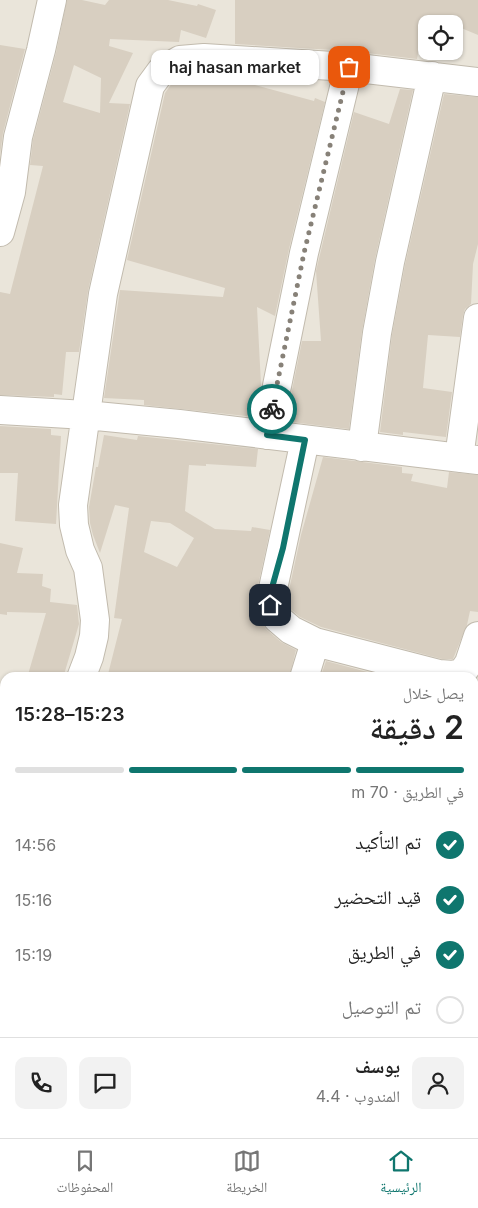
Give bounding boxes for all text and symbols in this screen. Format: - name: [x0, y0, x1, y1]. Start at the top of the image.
- map controls: [418, 15, 463, 60]
- button: locate: [418, 15, 463, 60]
- pin: [328, 46, 370, 88]
- callout: haj hasan market: [152, 50, 319, 84]
- icon: bag: [335, 53, 363, 81]
- text: haj hasan market: [169, 57, 301, 77]
- courier: [247, 384, 297, 434]
- icon: bike: [258, 395, 286, 423]
- pin: [249, 584, 291, 626]
- icon: home: [256, 591, 284, 619]
- text: يصل خلال: [403, 683, 464, 703]
- text: 15:23–15:28: [15, 703, 125, 726]
- text: 2 دقيقة: [370, 708, 464, 747]
- text: في الطريق · 70 m: [351, 782, 464, 802]
- text: تم التأكيد: [355, 831, 421, 854]
- icon: check: [436, 831, 464, 859]
- text: 14:56: [15, 835, 56, 855]
- text: قيد التحضير: [334, 886, 421, 909]
- icon: check: [436, 886, 464, 914]
- text: 15:16: [15, 890, 52, 910]
- text: في الطريق: [348, 941, 421, 964]
- icon: check: [436, 941, 464, 969]
- text: 15:19: [15, 945, 52, 965]
- text: تم التوصيل: [342, 996, 421, 1019]
- text: يوسف: [355, 1055, 400, 1078]
- button: phone: [15, 1057, 67, 1109]
- button: chat: [79, 1057, 131, 1109]
- button: person: [412, 1057, 464, 1109]
- text: المندوب · 4.4: [316, 1086, 400, 1106]
- tab: المحفوظات: [56, 1147, 113, 1201]
- tab: الخريطة: [226, 1147, 267, 1201]
- tab: الرئيسية: [380, 1147, 422, 1201]

